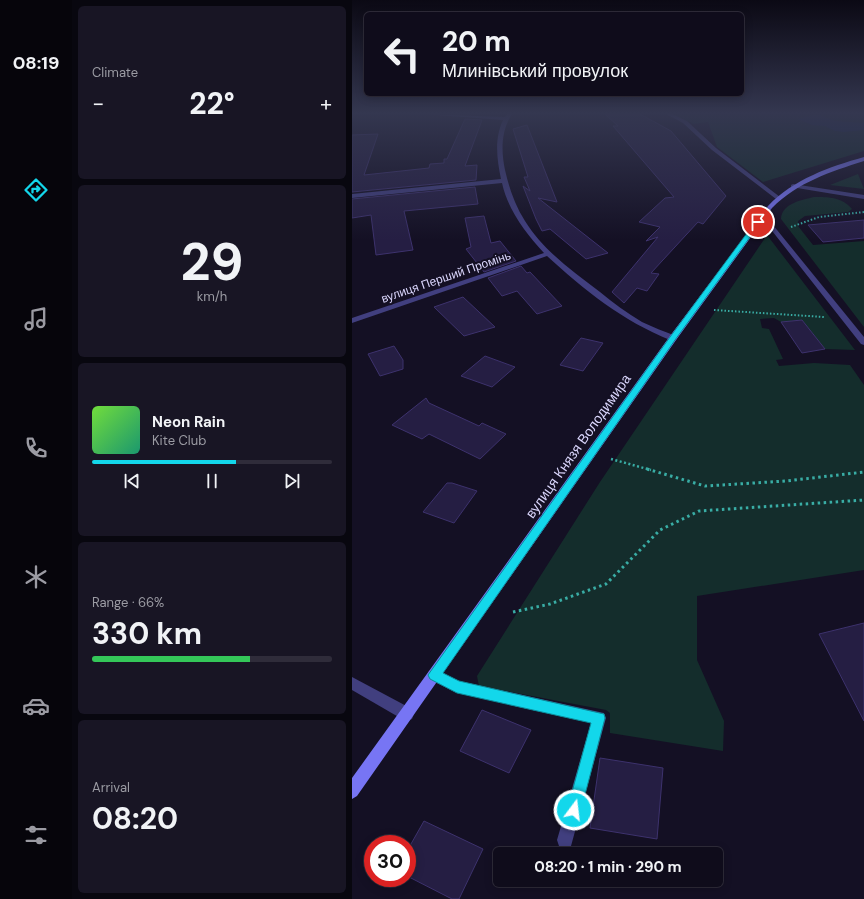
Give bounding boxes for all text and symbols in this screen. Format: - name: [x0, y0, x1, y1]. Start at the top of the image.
- text: 20 m: [442, 23, 511, 60]
- icon: left: [376, 28, 428, 80]
- text: 08:19: [13, 51, 59, 75]
- text: Млинівський провулок: [442, 59, 628, 83]
- text: Climate: [92, 64, 138, 81]
- text: 22°: [189, 84, 235, 123]
- text: −: [92, 89, 104, 118]
- text: +: [320, 89, 332, 118]
- icon: directions: [22, 176, 50, 204]
- pin: [741, 205, 775, 239]
- icon: arrive: [747, 211, 769, 233]
- text: 29: [181, 228, 243, 296]
- street label: вулиця Перший Промінь: [379, 247, 513, 307]
- text: km/h: [197, 288, 227, 305]
- icon: music: [22, 305, 50, 333]
- street label: вулиця Князя Володимира: [521, 370, 635, 522]
- text: Neon Rain: [152, 412, 225, 432]
- text: Kite Club: [152, 432, 206, 449]
- icon: phone: [22, 434, 50, 462]
- icon: previous: [121, 470, 143, 492]
- icon: pause: [201, 470, 223, 492]
- icon: next: [281, 470, 303, 492]
- icon: climate: [22, 563, 50, 591]
- text: Range · 66%: [92, 594, 164, 611]
- text: 330 km: [92, 614, 202, 653]
- icon: car: [22, 692, 50, 720]
- text: Arrival: [92, 779, 130, 796]
- position arrow: [553, 789, 595, 831]
- text: 08:20: [92, 799, 178, 838]
- icon: filters: [22, 821, 50, 849]
- speed limit sign: 30: [364, 835, 416, 887]
- text: 08:20 · 1 min · 290 m: [534, 857, 682, 877]

